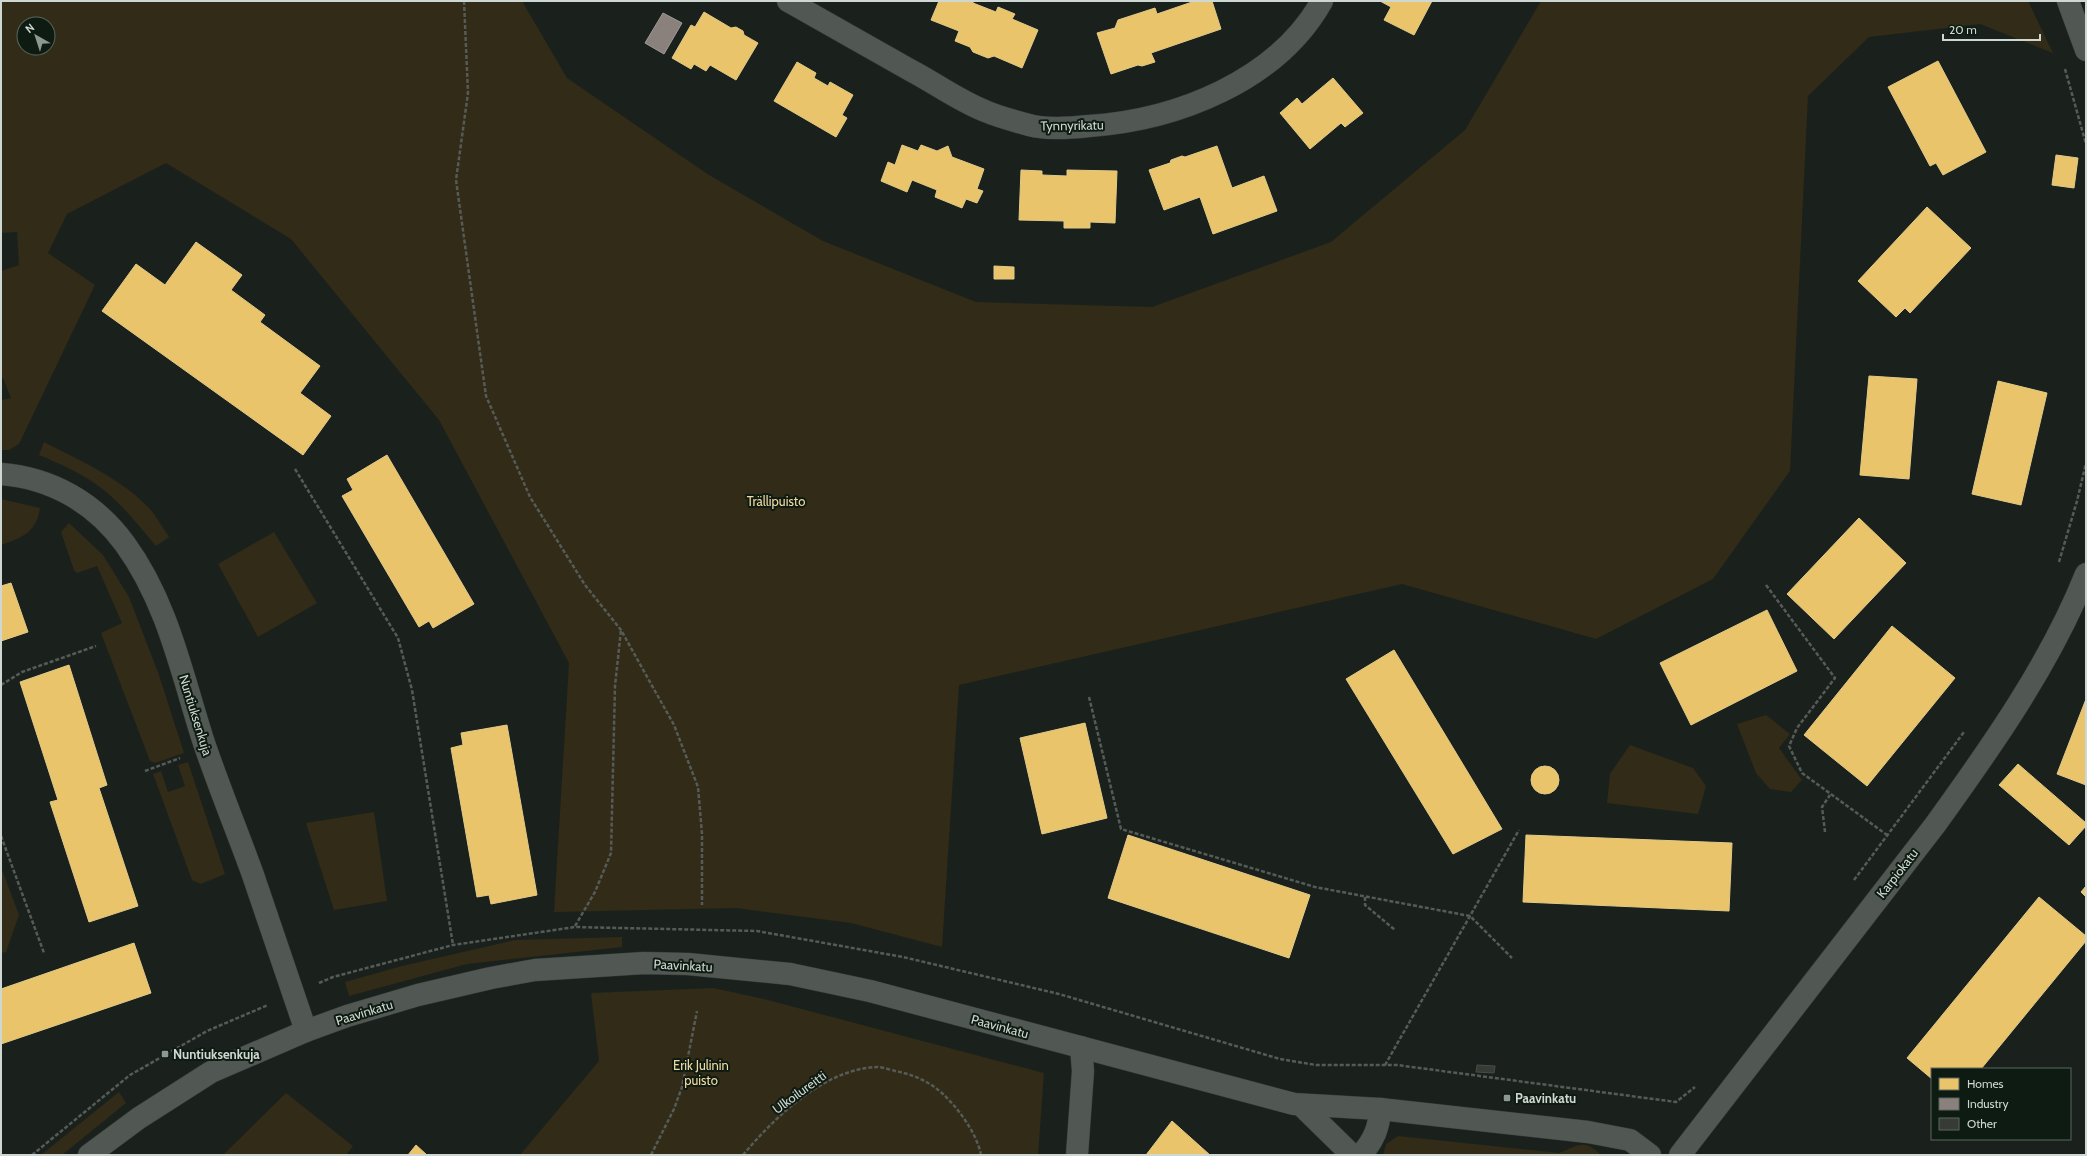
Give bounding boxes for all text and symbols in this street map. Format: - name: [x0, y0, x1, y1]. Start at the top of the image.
- north arrow: [16, 16, 56, 56]
- scale bar: [1943, 16, 2040, 42]
- text: N: [22, 20, 37, 36]
- text: 20 m: [1949, 22, 1977, 37]
- street label: Tynnyrikatu: [1040, 116, 1104, 134]
- park label: Trällipuisto: [747, 493, 805, 509]
- street label: Nuntiuksenkuja: [175, 673, 216, 758]
- street label: Karpiokatu: [1873, 845, 1921, 901]
- street label: Paavinkatu: [653, 955, 713, 975]
- street label: Paavinkatu: [333, 996, 395, 1028]
- street label: Paavinkatu: [969, 1011, 1031, 1041]
- place label: Nuntiuksenkuja: [173, 1046, 260, 1062]
- marker: Nuntiuksenkuja: [160, 1049, 170, 1059]
- park label: Erik Julinin puisto: [673, 1057, 729, 1088]
- street label: Ulkoilureitti: [769, 1067, 829, 1117]
- legend: [1931, 1068, 2071, 1140]
- text: Homes: [1967, 1076, 2004, 1091]
- place label: Paavinkatu: [1515, 1090, 1576, 1106]
- marker: Paavinkatu: [1502, 1093, 1512, 1103]
- text: Industry: [1967, 1096, 2008, 1111]
- text: Other: [1967, 1116, 1997, 1131]

